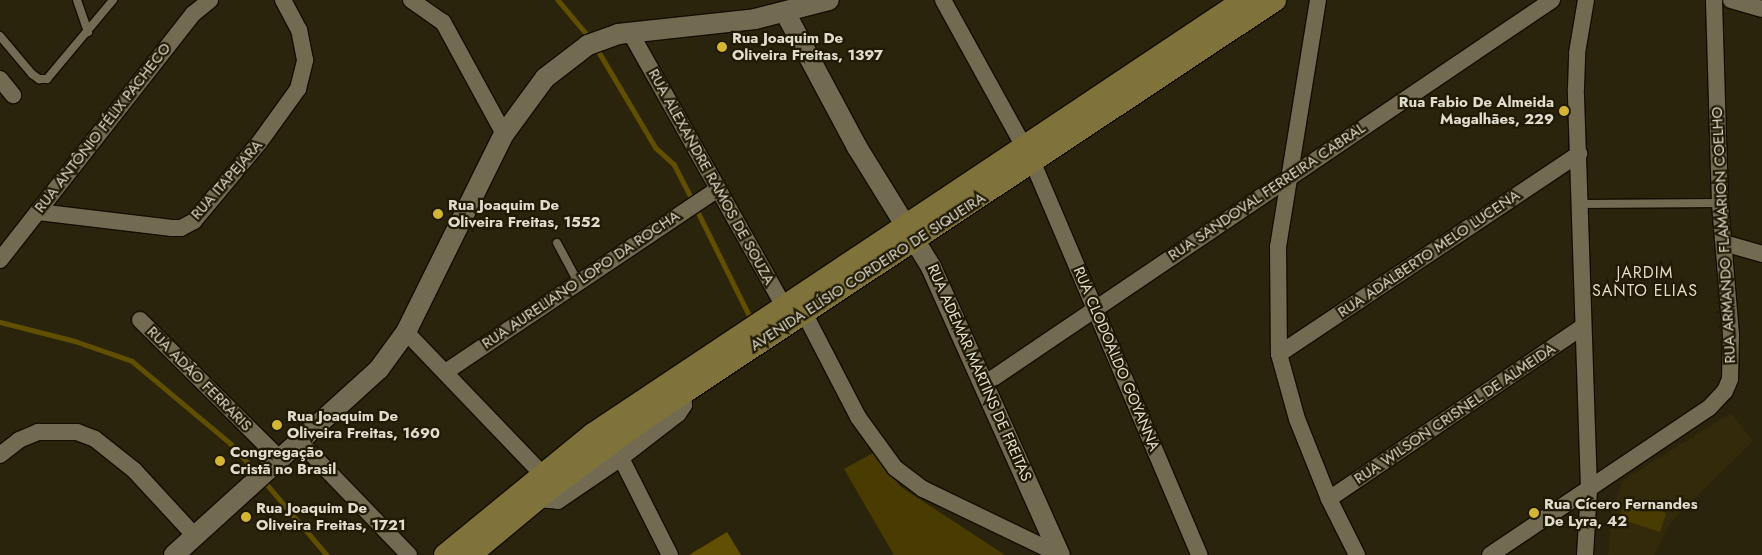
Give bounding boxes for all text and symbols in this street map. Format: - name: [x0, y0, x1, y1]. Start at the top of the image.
- place label: Rua Joaquim De Oliveira Freitas, 1397: [732, 29, 883, 64]
- street label: RUA ANTÔNIO FÉLIX PACHECO: [31, 40, 175, 216]
- marker: Rua Joaquim De Oliveira Freitas, 1397: [716, 41, 728, 53]
- street label: RUA ALEXANDRE RAMOS DE SOUZA: [644, 66, 778, 288]
- place label: Rua Fabio De Almeida Magalhães, 229: [1399, 93, 1554, 128]
- marker: Rua Fabio De Almeida Magalhães, 229: [1558, 105, 1570, 117]
- street label: RUA ARMANDO FLAMARION COELHO: [1708, 106, 1740, 364]
- street label: RUA SANDOVAL FERREIRA CABRAL: [1165, 119, 1369, 265]
- street label: RUA ITAPEJARA: [188, 137, 266, 223]
- street label: RUA ADALBERTO MELO LUCENA: [1335, 186, 1523, 322]
- street label: AVENIDA ELÍSIO CORDEIRO DE SIQUEIRA: [747, 189, 989, 355]
- place label: Rua Joaquim De Oliveira Freitas, 1552: [448, 196, 600, 231]
- street label: RUA AURELIANO LOPO DA ROCHA: [479, 207, 683, 353]
- marker: Rua Joaquim De Oliveira Freitas, 1552: [432, 208, 444, 220]
- street label: RUA ADEMAR MARTINS DE FREITAS: [923, 262, 1035, 484]
- district label: JARDIM SANTO ELIAS: [1591, 263, 1699, 301]
- street label: RUA CLODOALDO GOYANNA: [1069, 264, 1163, 454]
- street label: RUA ADÃO FERRARIS: [143, 323, 255, 435]
- street label: RUA WILSON CRISNEL DE ALMEIDA: [1351, 340, 1559, 488]
- place label: Rua Joaquim De Oliveira Freitas, 1690: [287, 407, 440, 442]
- marker: Rua Joaquim De Oliveira Freitas, 1690: [271, 419, 283, 431]
- place label: Congregação Cristã no Brasil: [230, 443, 336, 478]
- marker: Congregação Cristã no Brasil: [214, 455, 226, 467]
- place label: Rua Cícero Fernandes De Lyra, 42: [1544, 495, 1697, 530]
- place label: Rua Joaquim De Oliveira Freitas, 1721: [256, 499, 406, 534]
- marker: Rua Cícero Fernandes De Lyra, 42: [1528, 507, 1540, 519]
- marker: Rua Joaquim De Oliveira Freitas, 1721: [240, 511, 252, 523]

